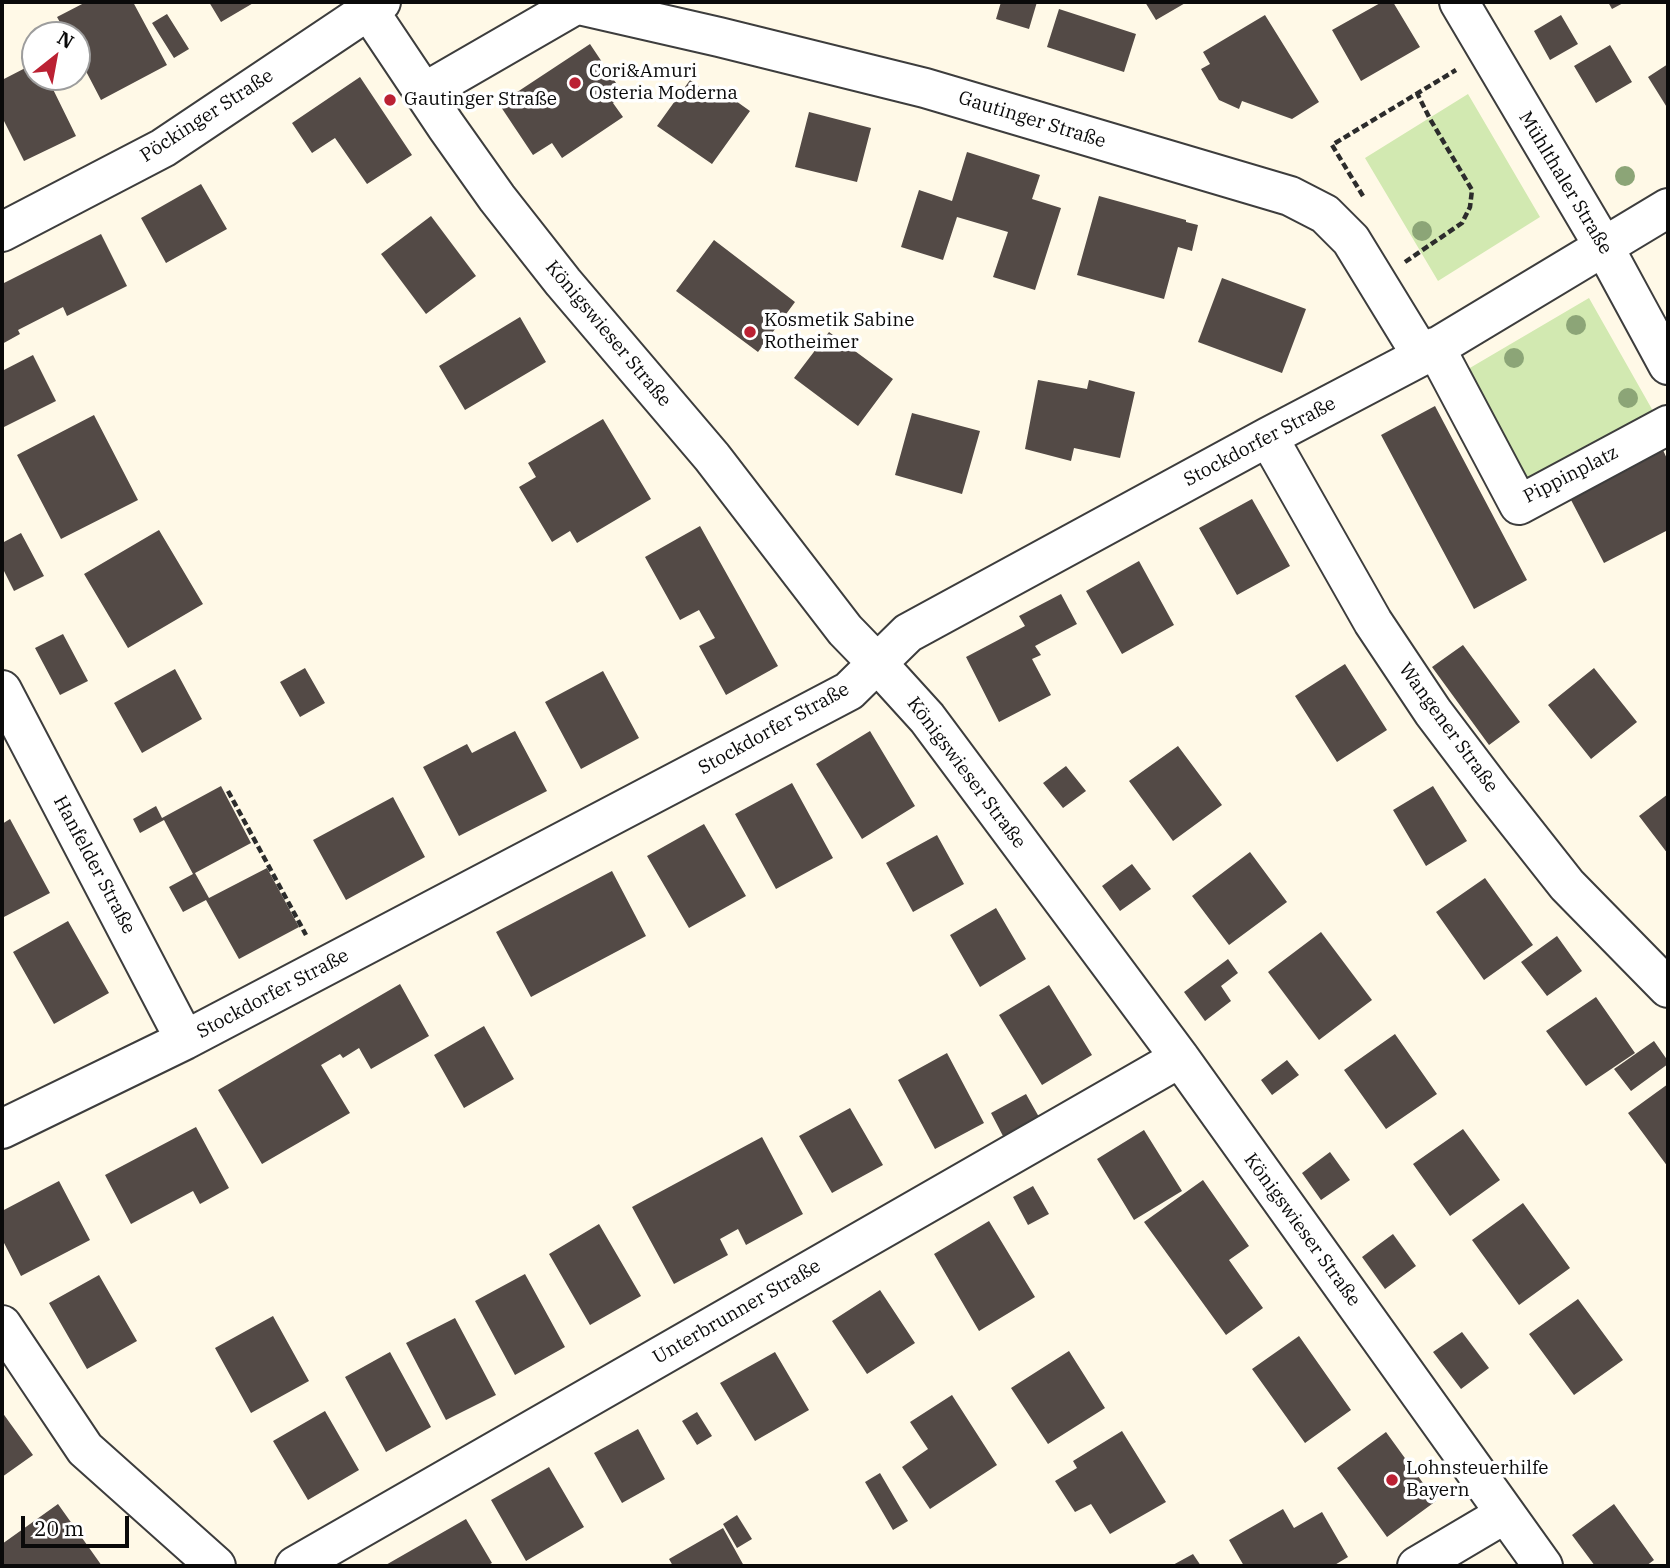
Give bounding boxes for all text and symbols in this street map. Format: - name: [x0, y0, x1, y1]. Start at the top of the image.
- north arrow: [21, 21, 91, 91]
- text: N: [53, 26, 78, 54]
- place label: Cori&Amuri Osteria Moderna: [589, 61, 738, 105]
- street label: Pöckinger Straße: [136, 65, 278, 167]
- marker: Cori&Amuri Osteria Moderna: [567, 75, 583, 91]
- street label: Gautinger Straße: [955, 87, 1109, 153]
- place label: Gautinger Straße: [404, 89, 557, 111]
- marker: Gautinger Straße: [382, 92, 398, 108]
- street label: Mühlthaler Straße: [1513, 107, 1617, 259]
- street label: Königswieser Straße: [540, 256, 676, 412]
- place label: Kosmetik Sabine Rotheimer: [764, 310, 914, 354]
- marker: Kosmetik Sabine Rotheimer: [742, 324, 758, 340]
- street label: Stockdorfer Straße: [1180, 392, 1340, 492]
- street label: Pippinplatz: [1520, 441, 1622, 509]
- street label: Wangener Straße: [1393, 659, 1503, 797]
- street label: Stockdorfer Straße: [695, 678, 853, 780]
- street label: Königswieser Straße: [902, 693, 1030, 853]
- street label: Hanfelder Straße: [48, 792, 140, 938]
- street label: Stockdorfer Straße: [193, 944, 353, 1044]
- street label: Königswieser Straße: [1239, 1149, 1365, 1311]
- street label: Unterbrunner Straße: [649, 1255, 825, 1369]
- place label: Lohnsteuerhilfe Bayern: [1406, 1458, 1548, 1502]
- marker: Lohnsteuerhilfe Bayern: [1384, 1472, 1400, 1488]
- scale bar: [24, 1502, 133, 1546]
- text: 20 m: [34, 1514, 84, 1542]

